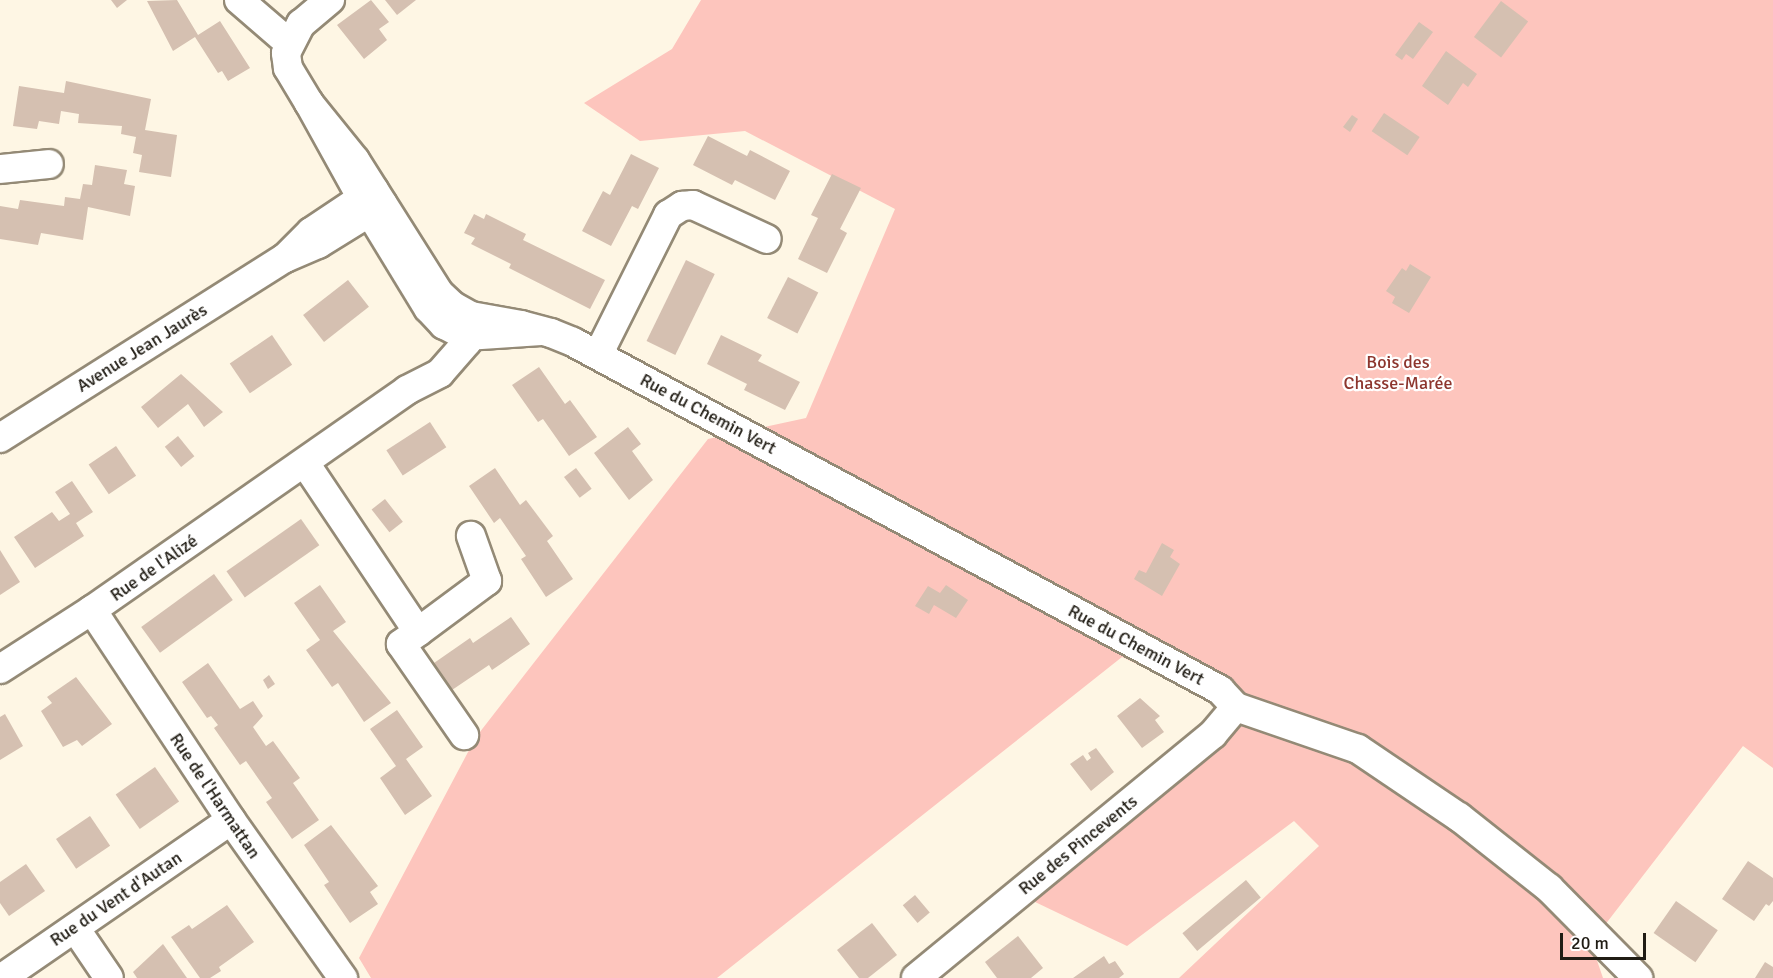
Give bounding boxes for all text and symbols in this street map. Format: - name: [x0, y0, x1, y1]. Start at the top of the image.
- street label: Avenue Jean Jaurès: [73, 299, 211, 397]
- park label: Bois des Chasse-Marée: [1344, 352, 1452, 394]
- street label: Rue du Chemin Vert: [636, 369, 780, 459]
- street label: Rue de l'Alizé: [106, 530, 202, 606]
- street label: Rue du Chemin Vert: [1064, 600, 1208, 690]
- street label: Rue de l'Harmattan: [165, 729, 265, 863]
- street label: Rue des Pincevents: [1014, 790, 1142, 900]
- street label: Rue du Vent d'Autan: [46, 847, 186, 951]
- scale bar: [1563, 921, 1648, 959]
- text: 20 m: [1571, 932, 1609, 954]

